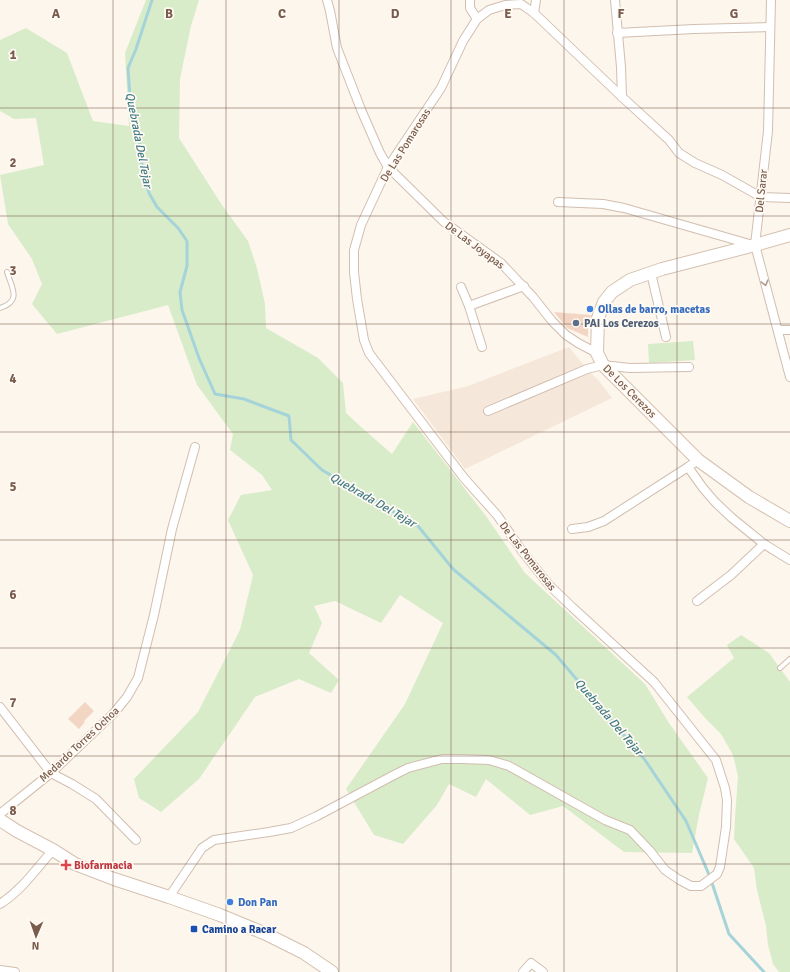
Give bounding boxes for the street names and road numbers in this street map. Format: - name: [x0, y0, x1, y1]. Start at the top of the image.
- street label: De Las Pomarosas: [378, 106, 433, 184]
- street label: Del Sarar: [753, 169, 770, 213]
- street label: De Las Joyapas: [443, 219, 507, 272]
- street label: De Los Cerezos: [600, 362, 659, 421]
- street label: De Las Pomarosas: [497, 519, 559, 594]
- street label: Medardo Torres Ochoa: [37, 704, 122, 785]

